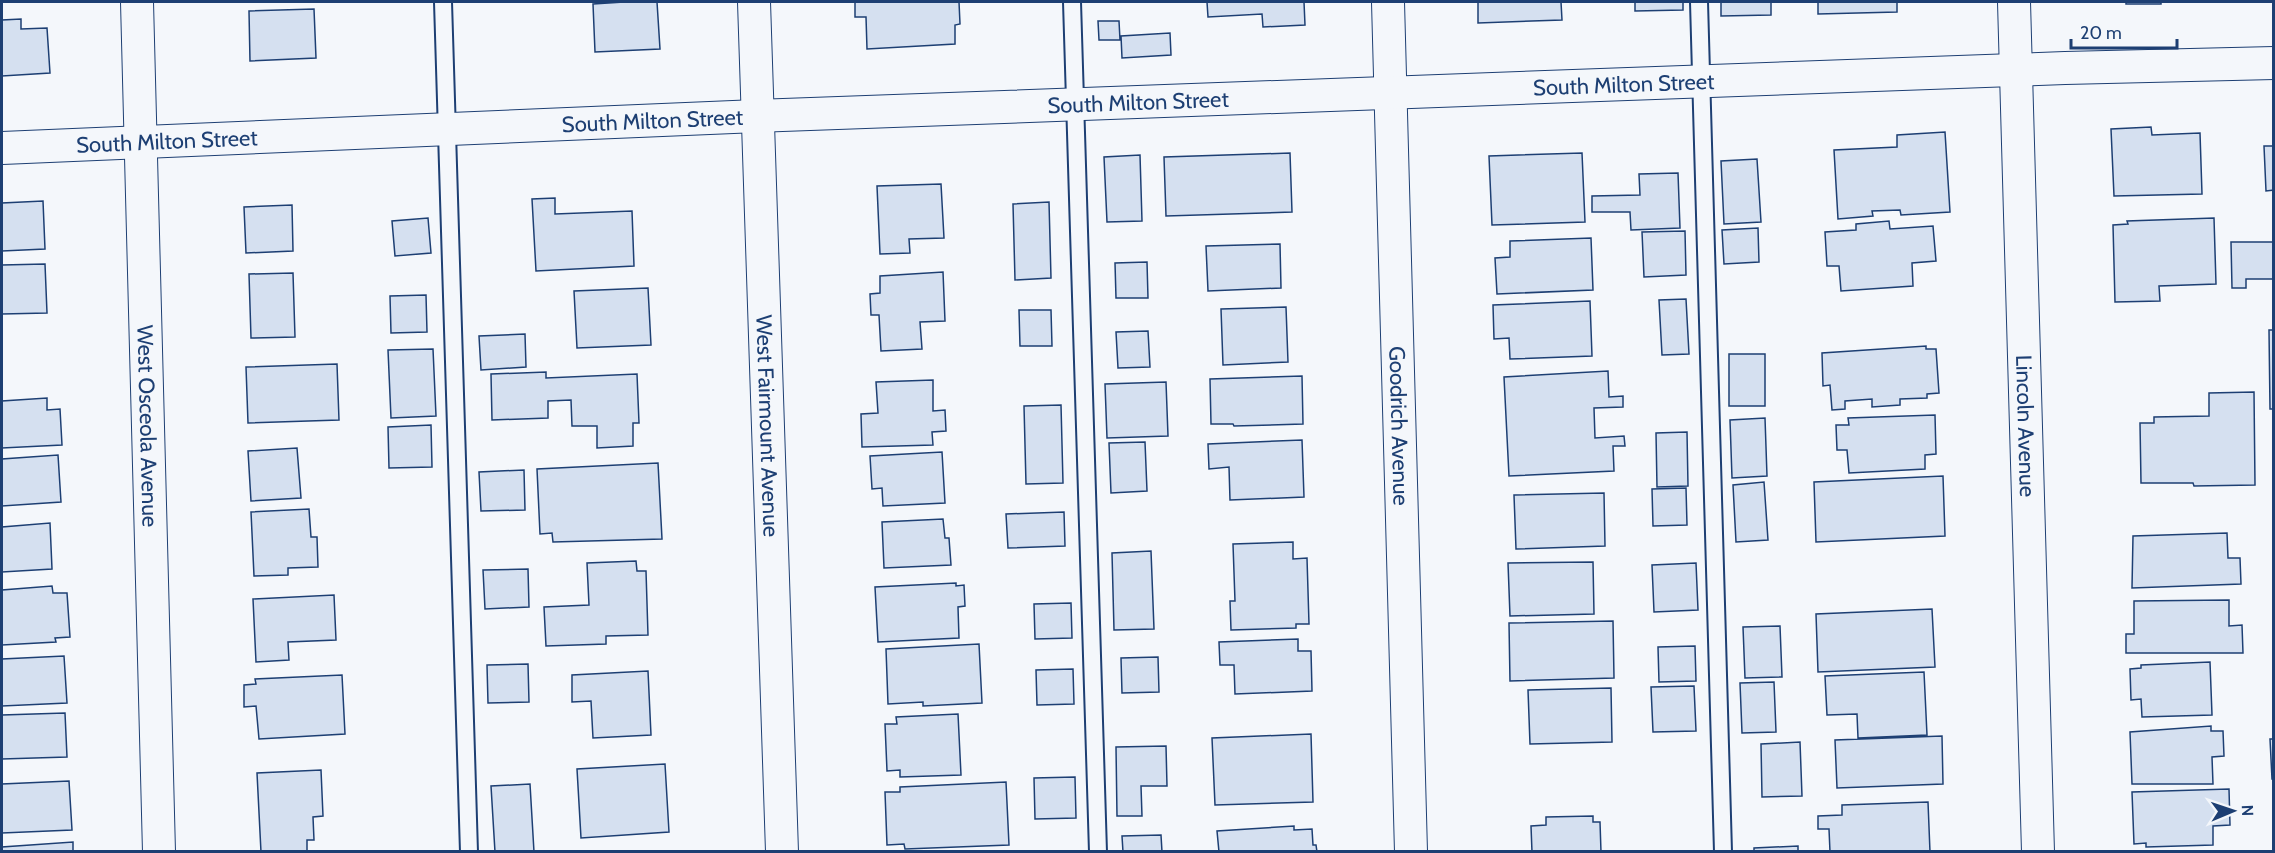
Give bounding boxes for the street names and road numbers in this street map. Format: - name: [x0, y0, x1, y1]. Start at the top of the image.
- street label: South Milton Street: [1533, 67, 1716, 101]
- street label: South Milton Street: [1047, 85, 1230, 119]
- street label: South Milton Street: [561, 103, 744, 138]
- street label: South Milton Street: [76, 124, 259, 158]
- street label: West Fairmount Avenue: [751, 314, 785, 537]
- street label: West Osceola Avenue: [132, 324, 164, 527]
- street label: Goodrich Avenue: [1384, 346, 1415, 506]
- street label: Lincoln Avenue: [2010, 354, 2041, 497]

